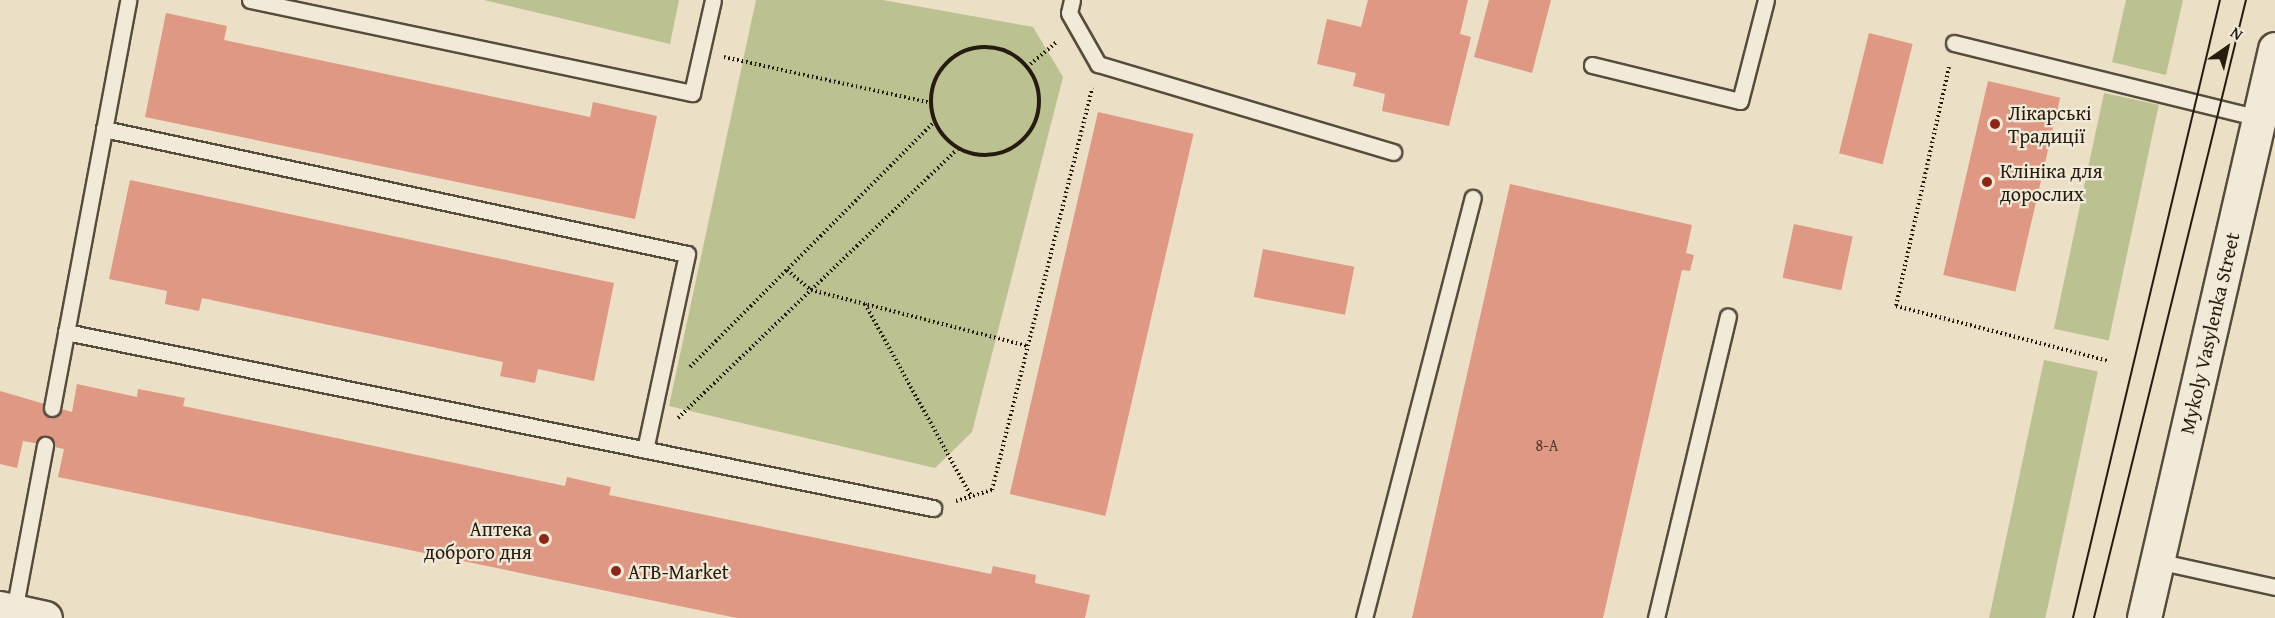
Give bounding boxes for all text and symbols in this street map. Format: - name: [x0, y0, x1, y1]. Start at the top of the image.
- north arrow: [2197, 18, 2257, 78]
- text: N: [2226, 20, 2248, 46]
- place label: Лікарські Традиції: [2008, 100, 2091, 147]
- marker: Лікарські Традиції: [1986, 115, 2004, 133]
- place label: Клініка для дорослих: [2000, 158, 2103, 205]
- marker: Клініка для дорослих: [1978, 173, 1996, 191]
- street label: Mykoly Vasylenka Street: [2174, 230, 2244, 436]
- house number: 8-А: [1536, 435, 1558, 455]
- place label: Аптека доброго дня: [424, 516, 532, 563]
- marker: Аптека доброго дня: [537, 532, 551, 546]
- place label: ATB-Market: [628, 559, 729, 583]
- marker: ATB-Market: [609, 564, 623, 578]

